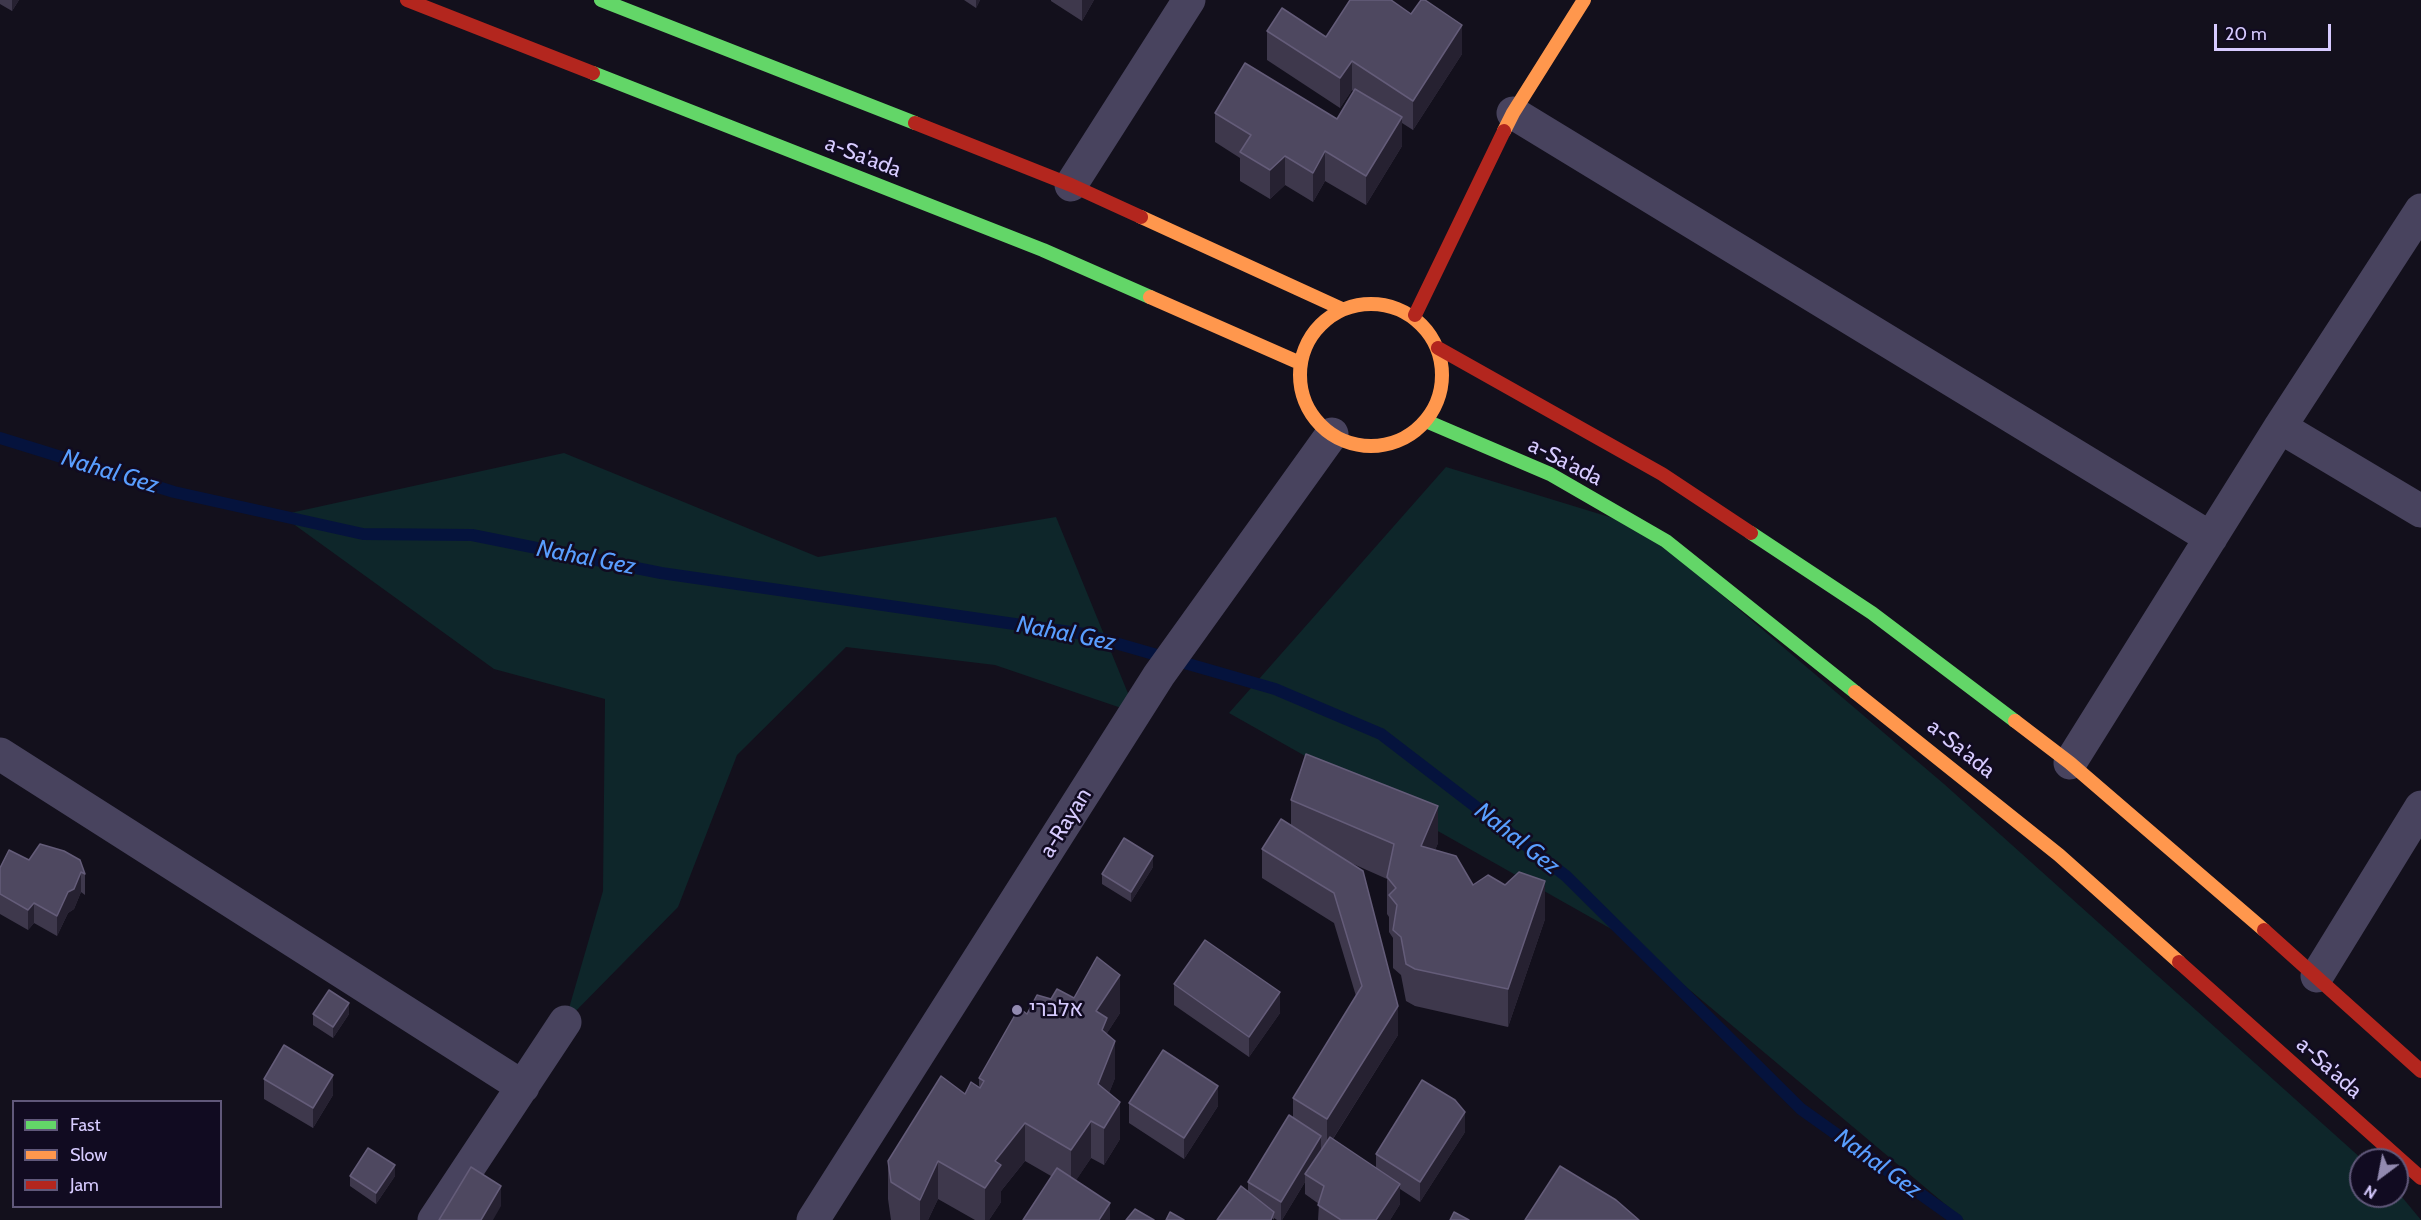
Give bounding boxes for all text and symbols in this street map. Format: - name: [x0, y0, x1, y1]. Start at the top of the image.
- scale bar: [2217, 12, 2334, 50]
- text: 20 m: [2225, 23, 2267, 45]
- street label: a-Sa'ada: [821, 130, 905, 184]
- street label: a-Sa'ada: [1524, 432, 1606, 492]
- water label: Nahal Gez: [58, 444, 162, 500]
- water label: Nahal Gez: [534, 534, 638, 582]
- water label: Nahal Gez: [1014, 610, 1118, 658]
- street label: a-Sa'ada: [1922, 714, 2000, 784]
- street label: a-Rayan: [1034, 783, 1098, 863]
- water label: Nahal Gez: [1469, 797, 1565, 881]
- place label: אלברי: [1029, 997, 1083, 1023]
- marker: אלברי: [1010, 1003, 1024, 1017]
- street label: a-Sa'ada: [2291, 1032, 2367, 1104]
- legend: [12, 1100, 222, 1208]
- text: Fast: [70, 1114, 101, 1136]
- water label: Nahal Gez: [1829, 1123, 1927, 1205]
- text: Slow: [70, 1144, 107, 1166]
- north arrow: [2349, 1148, 2409, 1208]
- text: Jam: [70, 1174, 99, 1196]
- text: N: [2360, 1181, 2380, 1203]

